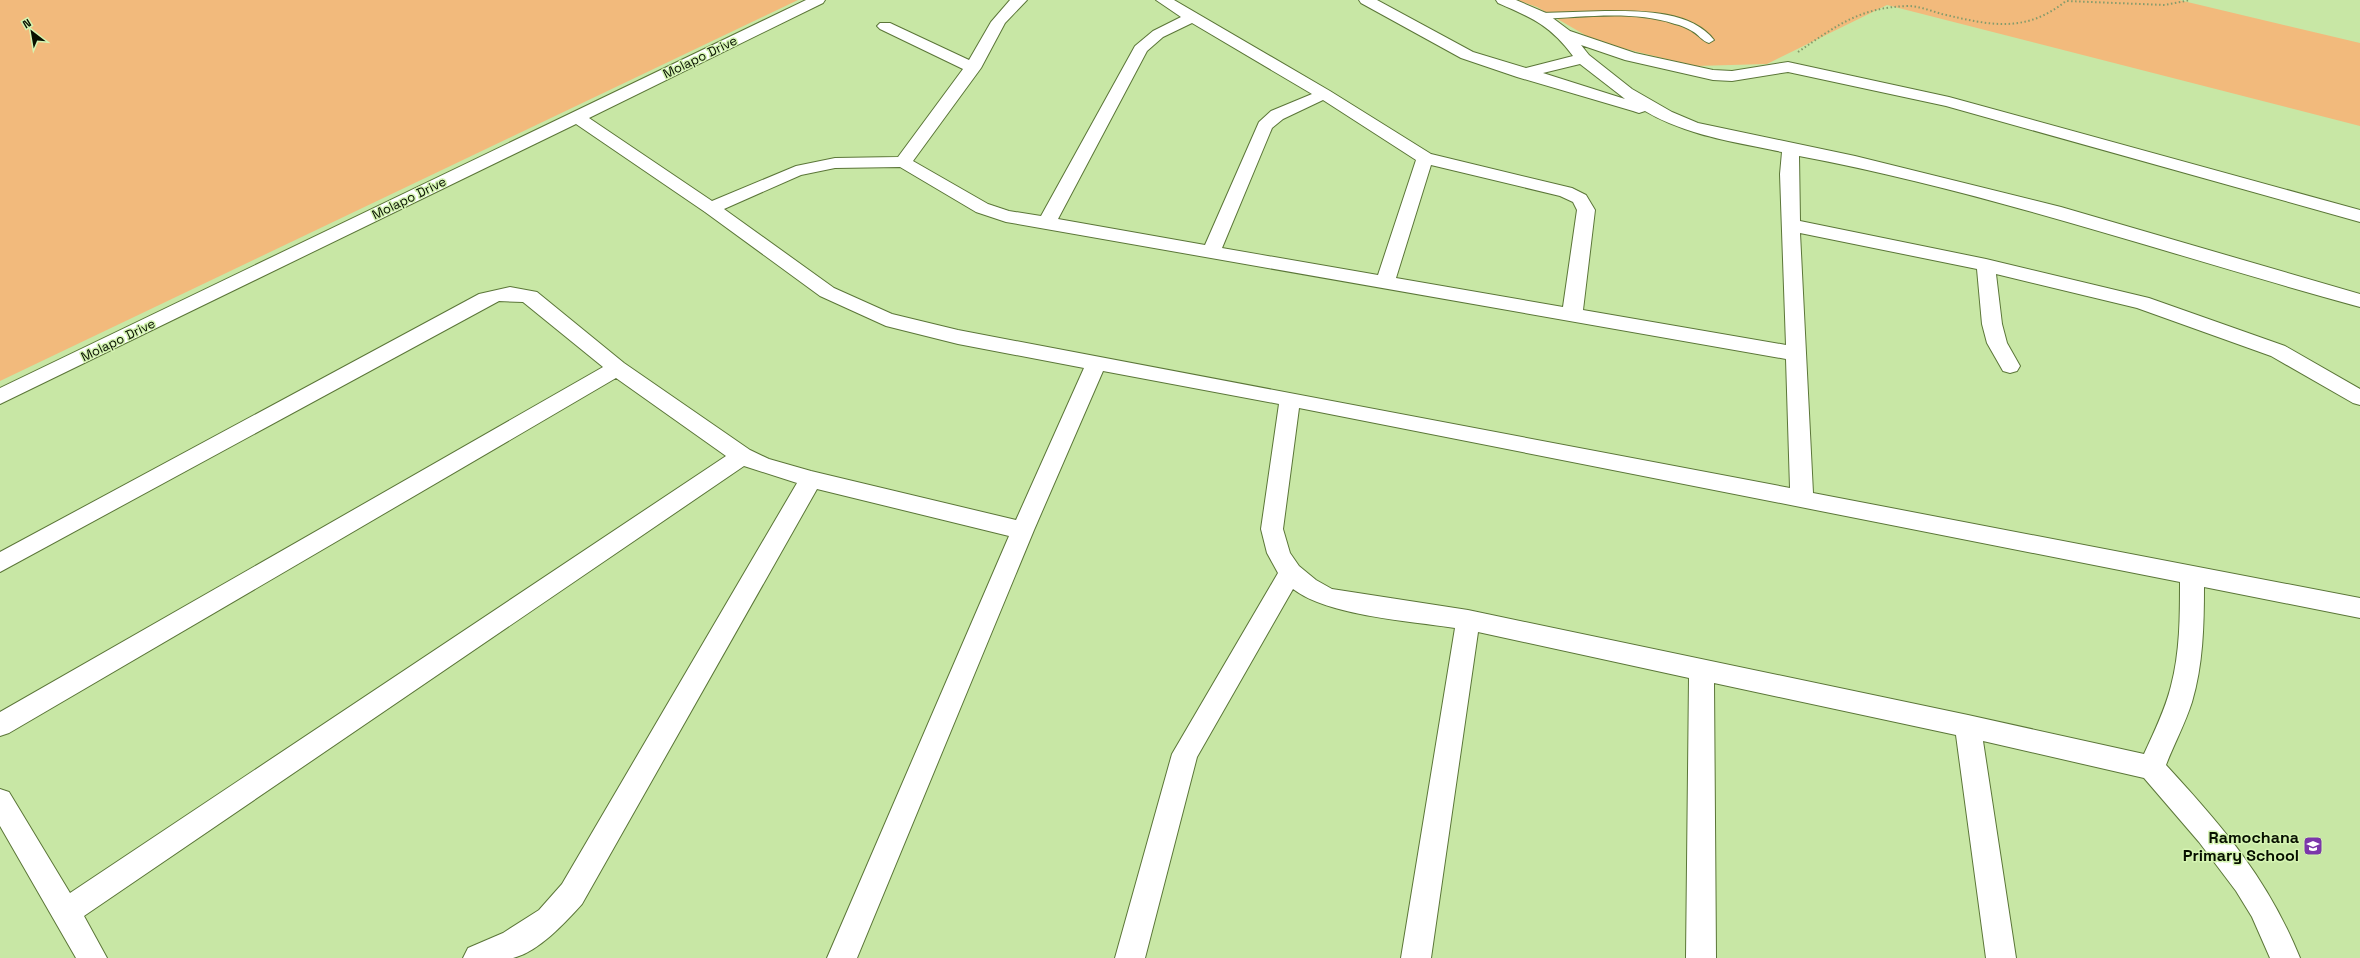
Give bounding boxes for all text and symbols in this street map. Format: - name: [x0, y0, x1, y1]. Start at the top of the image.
- north arrow: [12, 12, 52, 52]
- text: N: [20, 16, 34, 31]
- street label: Molapo Drive: [660, 32, 740, 82]
- street label: Molapo Drive: [369, 173, 449, 223]
- street label: Molapo Drive: [78, 315, 158, 365]
- place label: Ramochana Primary School: [2183, 827, 2299, 866]
- school or university icon: Ramochana Primary School: [2302, 835, 2324, 857]

